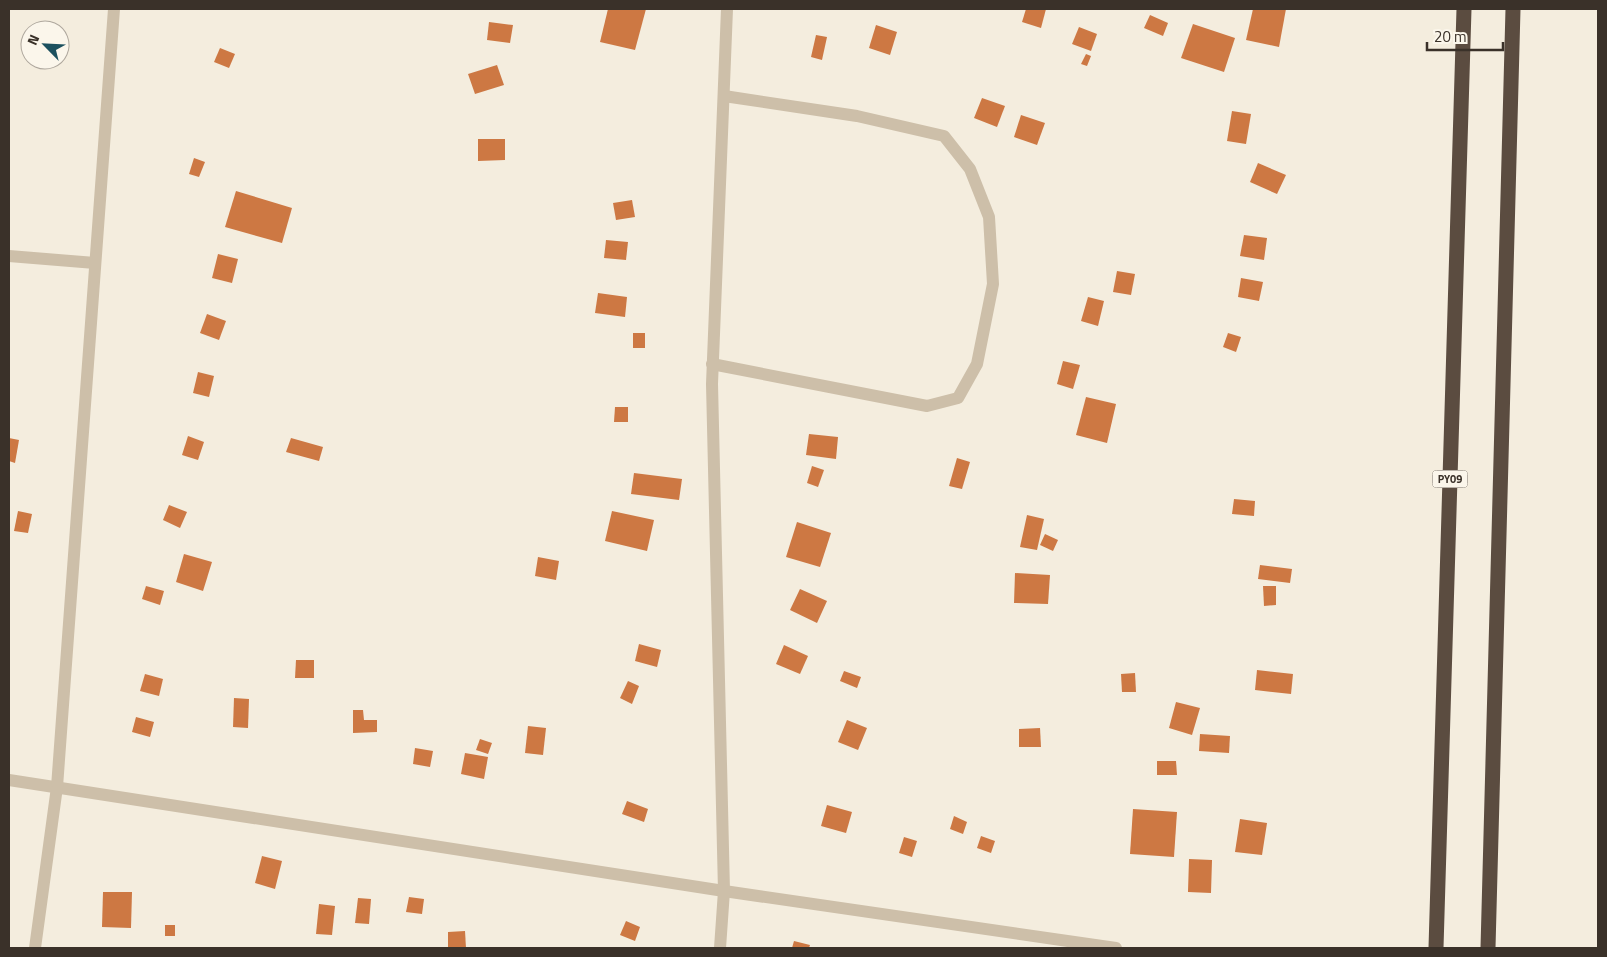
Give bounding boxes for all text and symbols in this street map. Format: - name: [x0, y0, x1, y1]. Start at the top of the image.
- north arrow: [20, 20, 70, 70]
- scale bar: [1427, 20, 1503, 52]
- text: 20 m: [1434, 25, 1467, 48]
- text: N: [21, 31, 44, 48]
- road number: PY09: [1432, 470, 1468, 488]

